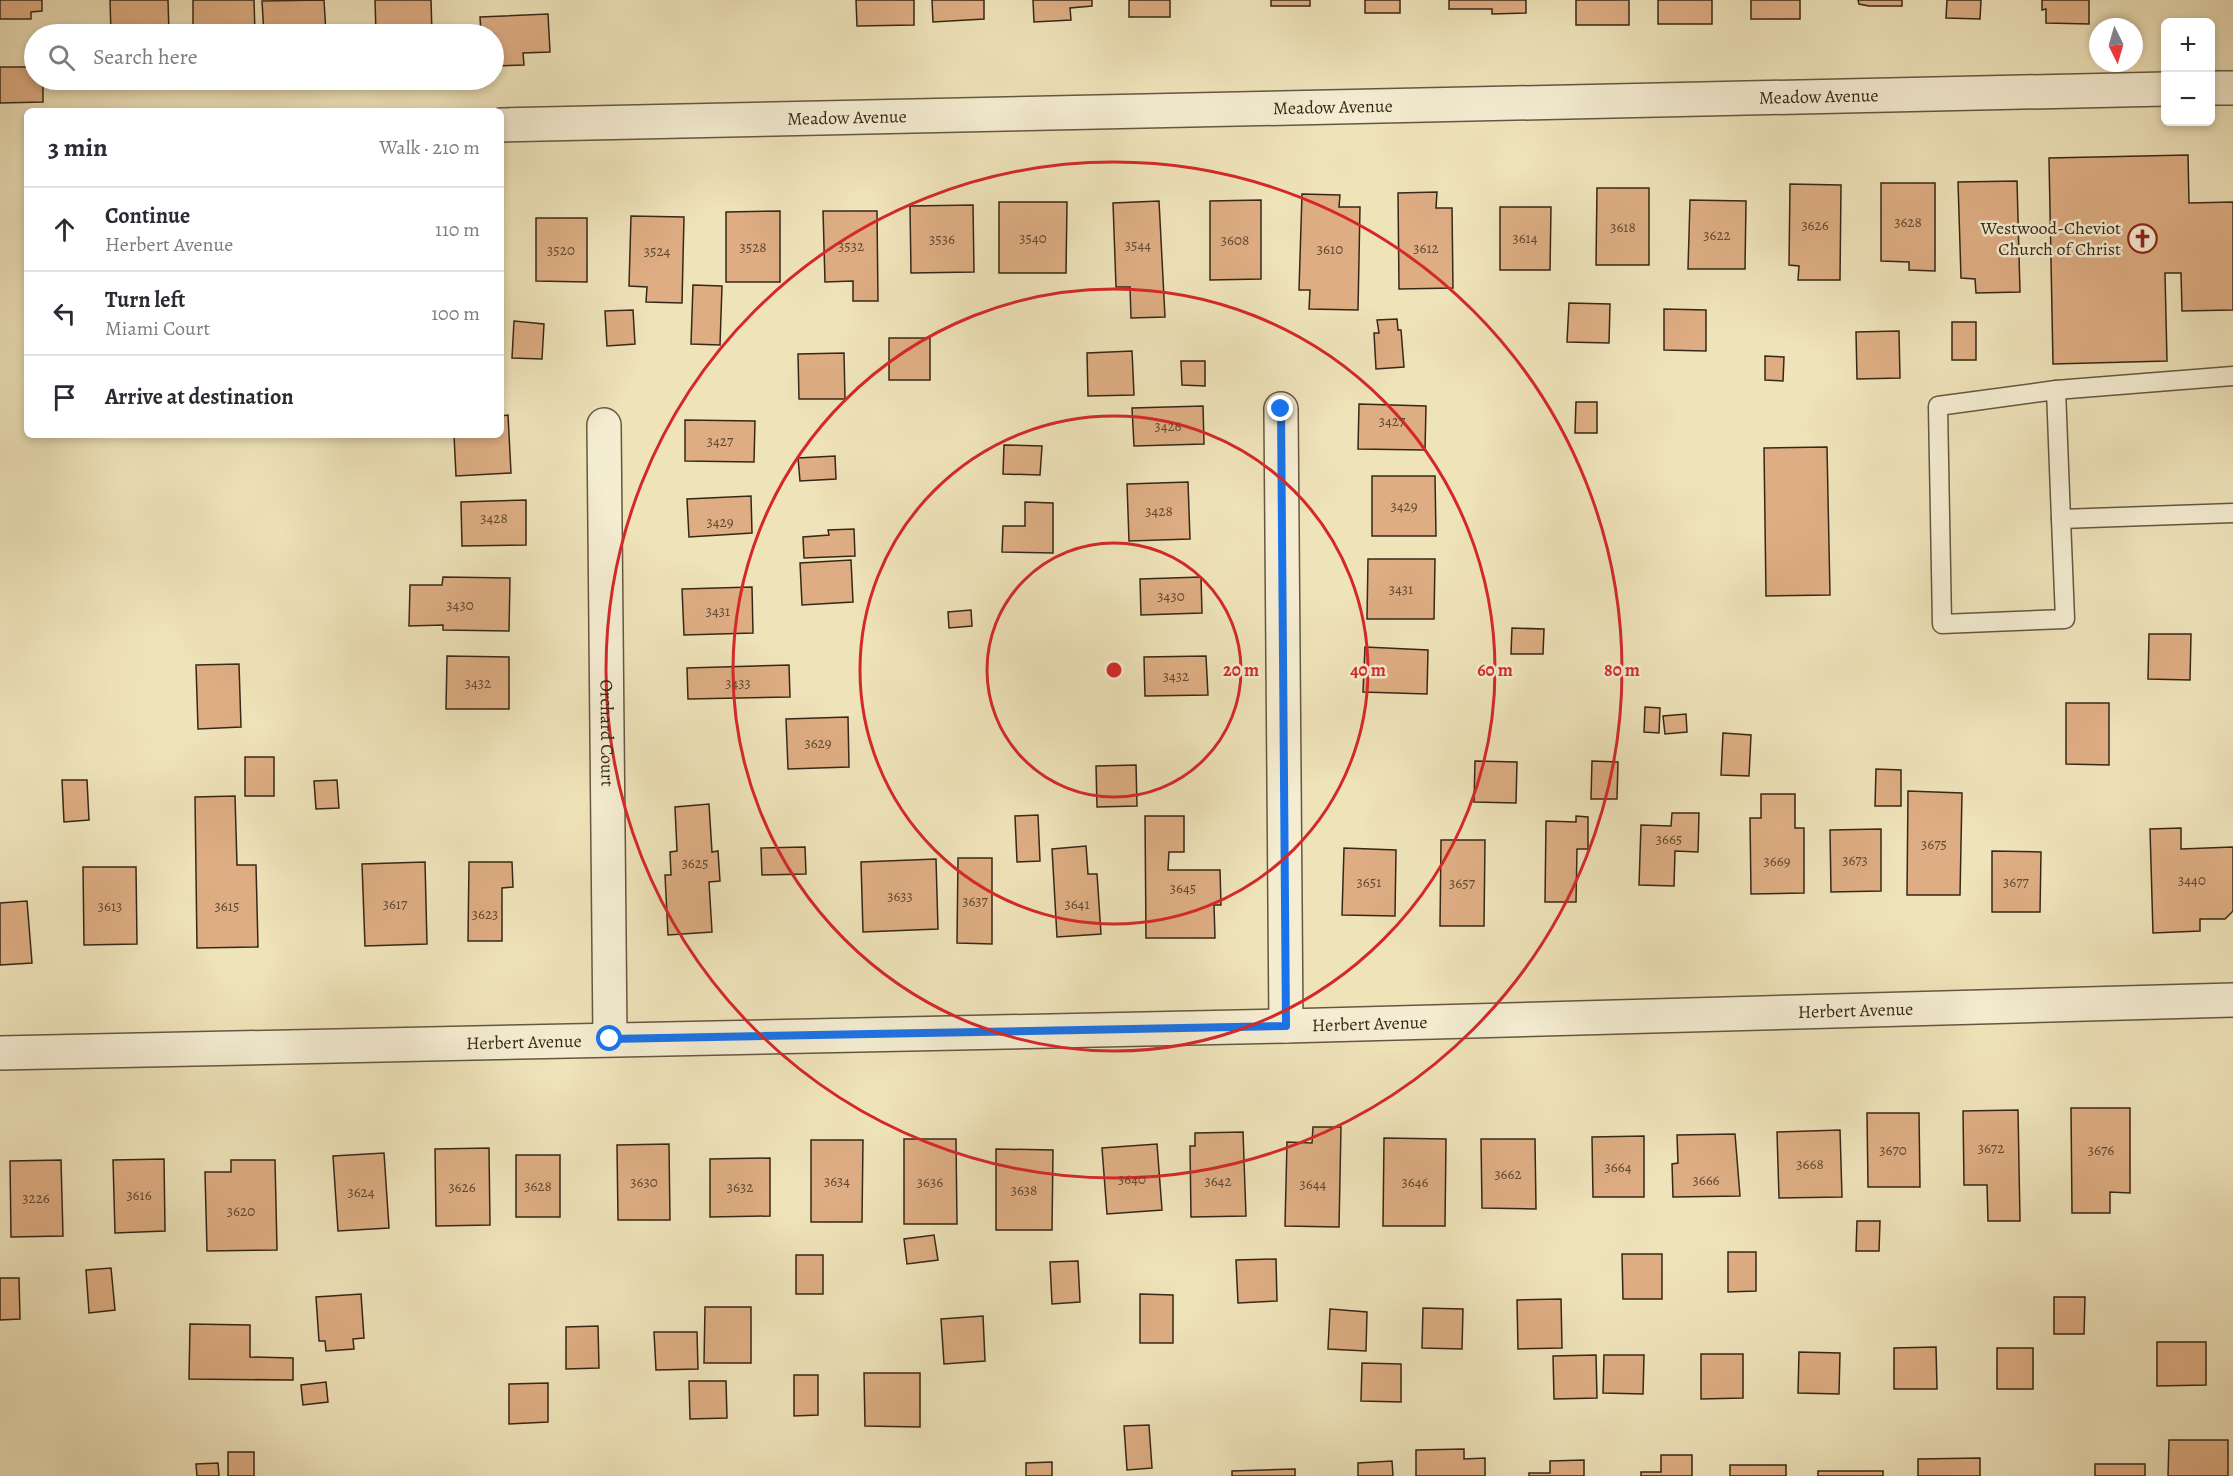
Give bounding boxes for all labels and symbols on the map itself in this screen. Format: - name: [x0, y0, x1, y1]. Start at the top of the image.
- north arrow: [2089, 18, 2143, 72]
- street label: Meadow Avenue: [1759, 83, 1879, 110]
- street label: Meadow Avenue: [1273, 94, 1393, 120]
- street label: Meadow Avenue: [787, 104, 907, 131]
- house number: 3628: [1894, 212, 1922, 232]
- house number: 3626: [1801, 215, 1829, 235]
- place label: Westwood-Cheviot Church of Christ: [1980, 216, 2121, 261]
- house number: 3618: [1610, 217, 1636, 237]
- church icon: Westwood-Cheviot Church of Christ: [2126, 222, 2158, 254]
- house number: 3622: [1703, 225, 1731, 245]
- house number: 3540: [1019, 228, 1047, 248]
- house number: 3614: [1512, 228, 1538, 248]
- house number: 3536: [929, 229, 955, 249]
- house number: 3608: [1221, 230, 1249, 250]
- house number: 3544: [1125, 235, 1151, 255]
- house number: 3532: [838, 236, 864, 256]
- house number: 3528: [739, 237, 767, 257]
- house number: 3612: [1413, 238, 1439, 258]
- house number: 3610: [1317, 239, 1343, 259]
- house number: 3520: [547, 240, 575, 260]
- house number: 3524: [644, 241, 671, 261]
- route end: [1267, 395, 1293, 421]
- house number: 3427: [1379, 411, 1406, 431]
- house number: 3426: [1154, 416, 1182, 436]
- house number: 3427: [707, 431, 734, 451]
- house number: 3429: [1391, 496, 1418, 516]
- house number: 3428: [1145, 501, 1173, 521]
- house number: 3428: [480, 508, 508, 528]
- house number: 3429: [707, 512, 734, 532]
- house number: 3431: [1389, 579, 1413, 599]
- house number: 3430: [1157, 586, 1185, 606]
- house number: 3430: [446, 595, 474, 615]
- house number: 3431: [706, 601, 730, 621]
- text: 20 m: [1223, 658, 1259, 682]
- text: 40 m: [1350, 658, 1386, 682]
- text: 60 m: [1477, 658, 1513, 682]
- text: 80 m: [1604, 658, 1640, 682]
- centre of rings: [1104, 660, 1124, 680]
- house number: 3432: [1163, 666, 1189, 686]
- house number: 3432: [465, 673, 491, 693]
- house number: 3433: [725, 673, 751, 693]
- street label: Orchard Court: [594, 679, 620, 787]
- house number: 3629: [804, 733, 832, 753]
- house number: 3665: [1656, 829, 1682, 849]
- house number: 3675: [1921, 834, 1947, 854]
- house number: 3673: [1842, 850, 1868, 870]
- house number: 3669: [1764, 851, 1791, 871]
- house number: 3625: [682, 853, 708, 873]
- house number: 3440: [2178, 870, 2206, 890]
- house number: 3651: [1357, 872, 1381, 892]
- house number: 3677: [2003, 872, 2030, 892]
- house number: 3657: [1449, 873, 1476, 893]
- house number: 3645: [1170, 878, 1196, 898]
- house number: 3633: [887, 886, 913, 906]
- house number: 3637: [962, 891, 989, 911]
- house number: 3617: [383, 894, 408, 914]
- house number: 3641: [1064, 894, 1090, 914]
- house number: 3613: [98, 896, 122, 916]
- house number: 3615: [215, 896, 239, 916]
- house number: 3623: [472, 904, 498, 924]
- street label: Herbert Avenue: [1797, 997, 1914, 1024]
- street label: Herbert Avenue: [1312, 1010, 1428, 1037]
- route start: [596, 1025, 622, 1051]
- street label: Herbert Avenue: [466, 1029, 582, 1055]
- house number: 3672: [1978, 1138, 2004, 1158]
- house number: 3670: [1879, 1140, 1907, 1160]
- house number: 3676: [2088, 1140, 2114, 1160]
- house number: 3668: [1796, 1154, 1824, 1174]
- house number: 3664: [1605, 1157, 1632, 1177]
- house number: 3662: [1494, 1164, 1522, 1184]
- house number: 3640: [1118, 1169, 1146, 1189]
- house number: 3666: [1692, 1170, 1720, 1190]
- house number: 3634: [824, 1171, 850, 1191]
- house number: 3642: [1204, 1171, 1232, 1191]
- house number: 3630: [630, 1172, 658, 1192]
- house number: 3636: [917, 1172, 943, 1192]
- house number: 3646: [1402, 1172, 1429, 1192]
- house number: 3644: [1300, 1174, 1327, 1194]
- house number: 3628: [524, 1176, 552, 1196]
- house number: 3626: [448, 1177, 476, 1197]
- house number: 3632: [727, 1177, 753, 1197]
- house number: 3638: [1011, 1180, 1037, 1200]
- house number: 3624: [347, 1182, 375, 1202]
- house number: 3616: [126, 1185, 152, 1205]
- house number: 3226: [22, 1188, 50, 1208]
- house number: 3620: [227, 1201, 255, 1221]

